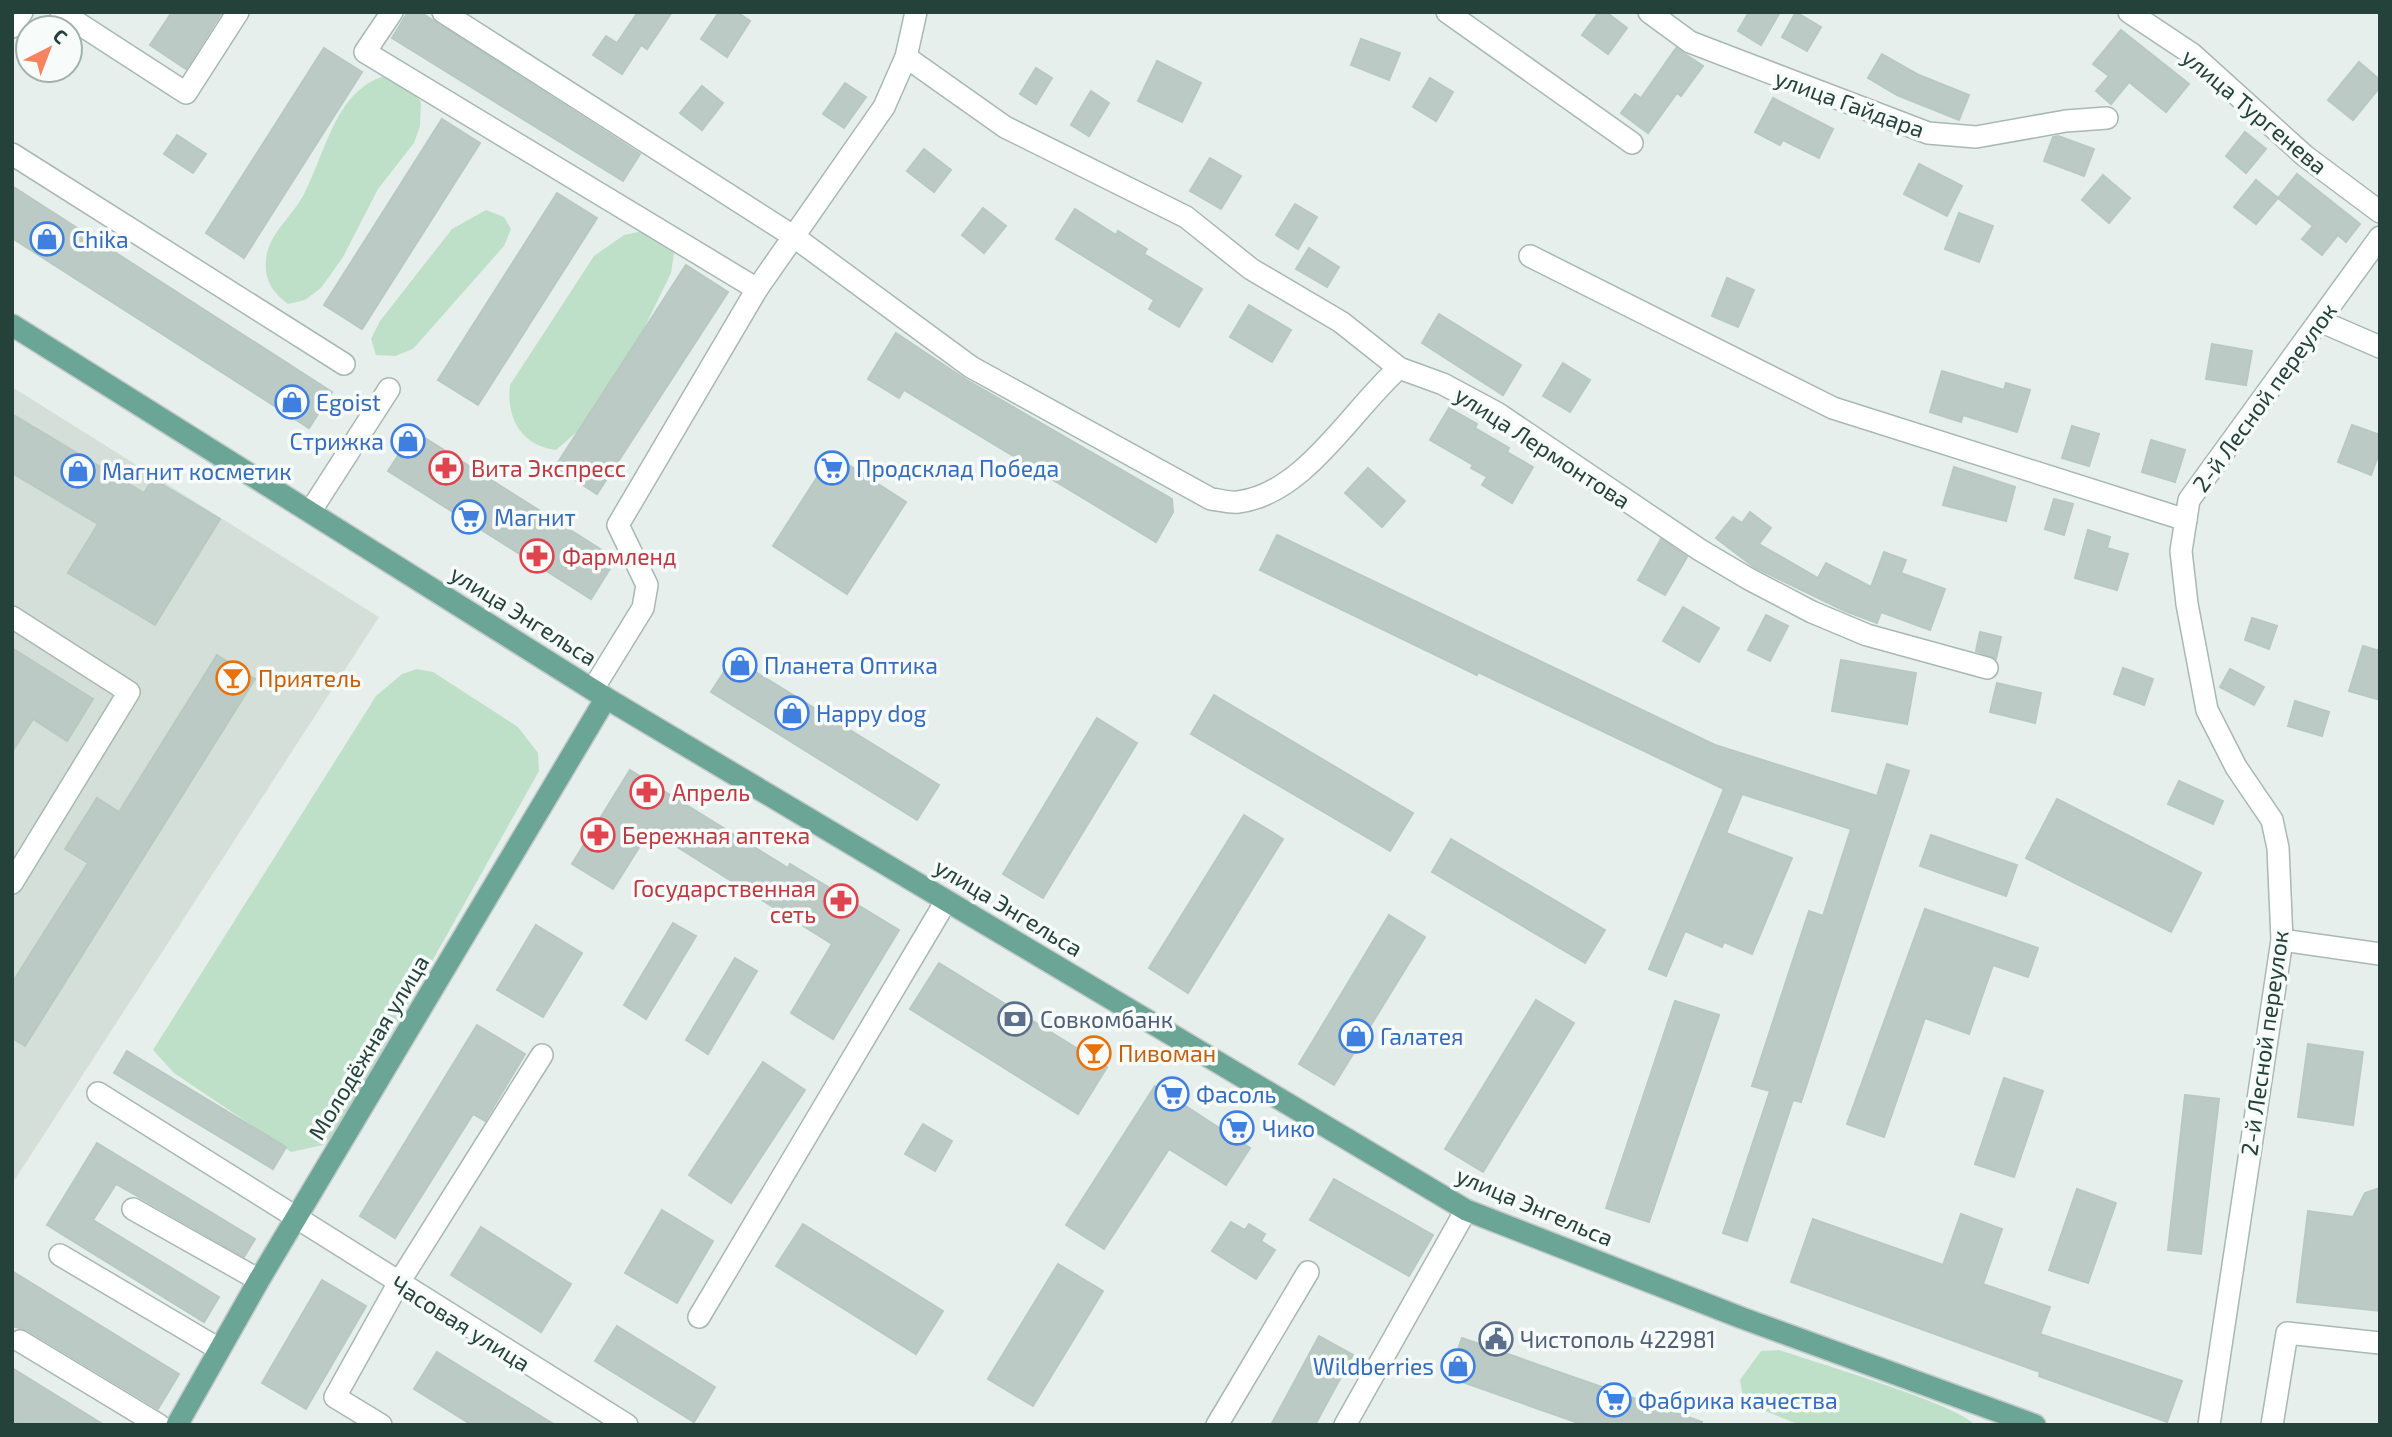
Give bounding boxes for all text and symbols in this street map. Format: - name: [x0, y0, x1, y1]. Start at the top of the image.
- north arrow: [14, 14, 84, 84]
- text: С: [49, 24, 73, 48]
- street label: улица Тургенева: [2176, 42, 2333, 181]
- street label: улица Гайдара: [1771, 63, 1929, 144]
- shop icon: Chika: [28, 220, 66, 258]
- place label: Chika: [72, 225, 129, 253]
- street label: 2-й Лесной переулок: [2186, 297, 2343, 498]
- street label: улица Лермонтова: [1450, 380, 1636, 515]
- shop icon: Egoist: [273, 383, 311, 421]
- place label: Egoist: [316, 388, 381, 416]
- shop icon: Стрижка: [389, 422, 427, 460]
- place label: Стрижка: [290, 427, 384, 455]
- pharmacy icon: Вита Экспресс: [427, 449, 465, 487]
- supermarket icon: Продсклад Победа: [813, 449, 851, 487]
- shop icon: Магнит косметик: [59, 452, 97, 490]
- place label: Вита Экспресс: [471, 454, 626, 482]
- place label: Продсклад Победа: [856, 454, 1059, 482]
- place label: Магнит косметик: [102, 457, 292, 485]
- supermarket icon: Магнит: [450, 498, 488, 536]
- place label: Магнит: [494, 503, 576, 531]
- pharmacy icon: Фармленд: [518, 537, 556, 575]
- place label: Фармленд: [562, 542, 676, 570]
- street label: улица Энгельса: [445, 559, 603, 672]
- shop icon: Планета Оптика: [721, 646, 759, 684]
- place label: Планета Оптика: [764, 651, 938, 679]
- bar icon: Приятель: [214, 659, 252, 697]
- place label: Приятель: [258, 664, 361, 692]
- shop icon: Happy dog: [773, 694, 811, 732]
- place label: Happy dog: [816, 699, 927, 727]
- pharmacy icon: Апрель: [628, 773, 666, 811]
- place label: Апрель: [672, 778, 750, 806]
- pharmacy icon: Бережная аптека: [579, 816, 617, 854]
- place label: Бережная аптека: [622, 821, 810, 849]
- street label: улица Энгельса: [929, 852, 1088, 963]
- place label: Государственная сеть: [633, 874, 816, 928]
- pharmacy icon: Государственная сеть: [822, 882, 860, 920]
- street label: 2-й Лесной переулок: [2234, 929, 2295, 1157]
- street label: Молодёжная улица: [302, 950, 435, 1145]
- bank icon: Совкомбанк: [996, 1000, 1034, 1038]
- place label: Совкомбанк: [1040, 1005, 1173, 1033]
- shop icon: Галатея: [1337, 1017, 1375, 1055]
- place label: Галатея: [1380, 1022, 1464, 1050]
- bar icon: Пивоман: [1075, 1034, 1113, 1072]
- place label: Пивоман: [1118, 1039, 1216, 1067]
- supermarket icon: Фасоль: [1153, 1075, 1191, 1113]
- place label: Фасоль: [1196, 1080, 1276, 1108]
- supermarket icon: Чико: [1218, 1109, 1256, 1147]
- place label: Чико: [1262, 1114, 1315, 1142]
- street label: улица Энгельса: [1452, 1160, 1618, 1253]
- street label: Часовая улица: [386, 1269, 536, 1378]
- public building icon: Чистополь 422981: [1477, 1320, 1515, 1358]
- place label: Чистополь 422981: [1520, 1325, 1716, 1353]
- shop icon: Wildberries: [1439, 1347, 1477, 1385]
- place label: Wildberries: [1313, 1352, 1434, 1380]
- supermarket icon: Фабрика качества: [1595, 1381, 1633, 1419]
- place label: Фабрика качества: [1638, 1386, 1838, 1414]

